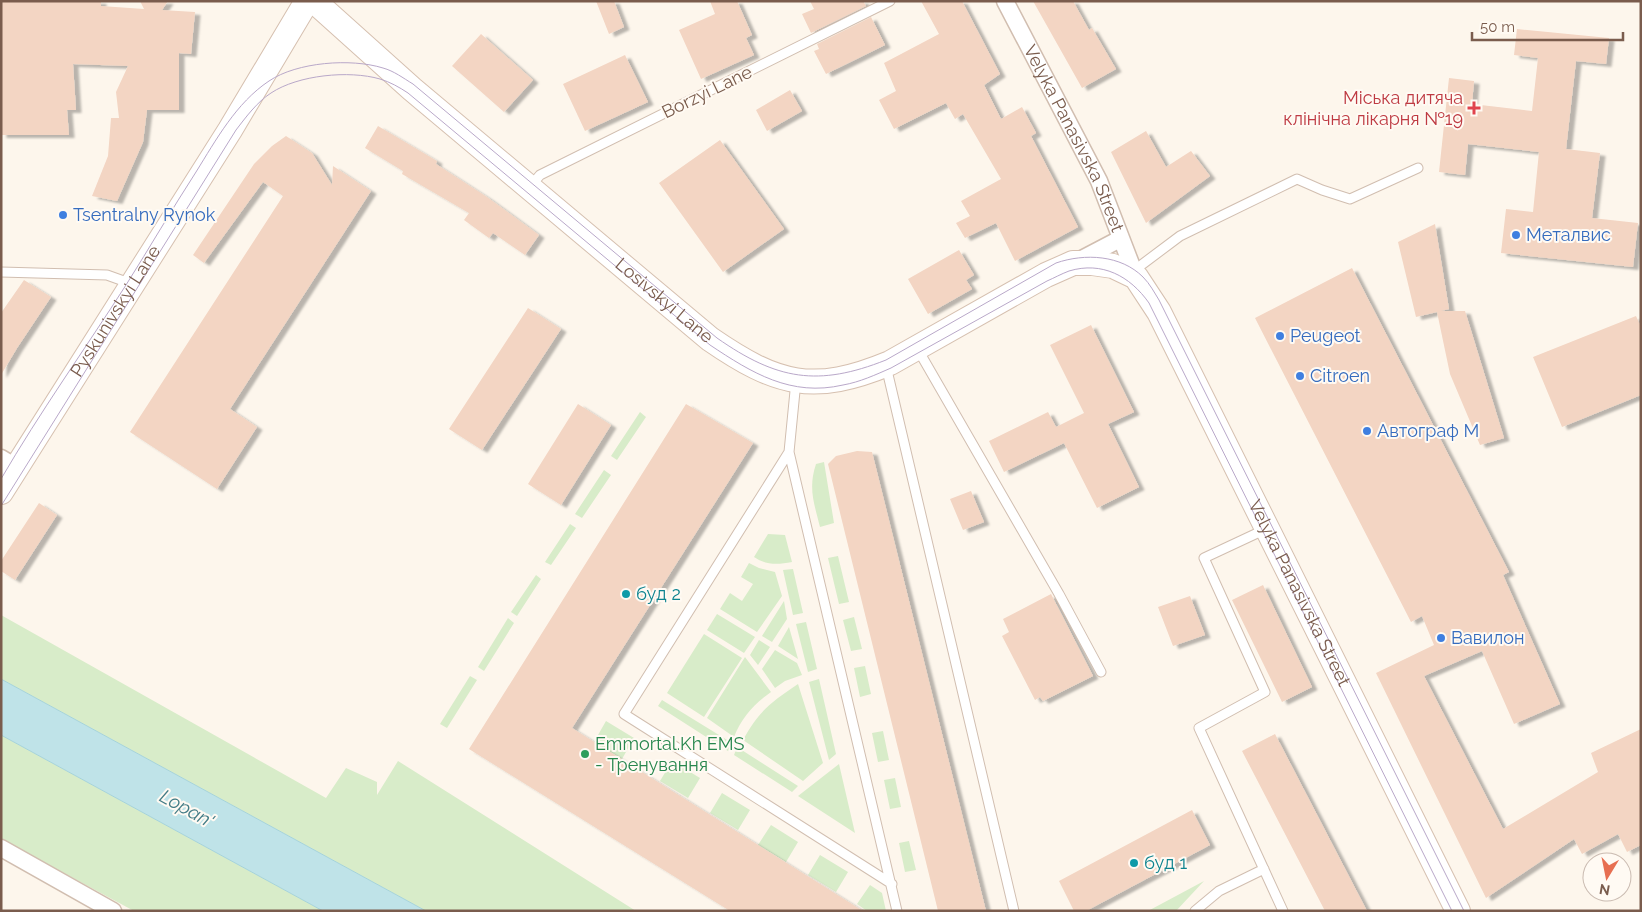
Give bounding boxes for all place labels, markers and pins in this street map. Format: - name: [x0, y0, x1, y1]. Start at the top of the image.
- place label: Міська дитяча клінічна лікарня №19: [1283, 87, 1463, 129]
- marker: Міська дитяча клінічна лікарня №19: [1467, 101, 1481, 115]
- place label: Tsentralny Rynok: [73, 204, 216, 225]
- marker: Tsentralny Rynok: [57, 209, 69, 221]
- place label: Металвис: [1526, 224, 1611, 245]
- marker: Металвис: [1510, 229, 1522, 241]
- place label: Peugeot: [1290, 325, 1361, 346]
- marker: Peugeot: [1274, 330, 1286, 342]
- place label: Citroen: [1310, 365, 1370, 386]
- marker: Citroen: [1294, 370, 1306, 382]
- place label: Автограф М: [1377, 420, 1479, 441]
- marker: Автограф М: [1361, 425, 1373, 437]
- place label: буд 2: [636, 583, 681, 604]
- marker: буд 2: [620, 588, 632, 600]
- place label: Вавилон: [1451, 627, 1525, 648]
- marker: Вавилон: [1435, 632, 1447, 644]
- place label: Emmortal.Kh EMS - Тренування: [595, 733, 745, 775]
- marker: Emmortal.Kh EMS - Тренування: [579, 748, 591, 760]
- place label: буд 1: [1144, 852, 1187, 873]
- marker: буд 1: [1128, 857, 1140, 869]

